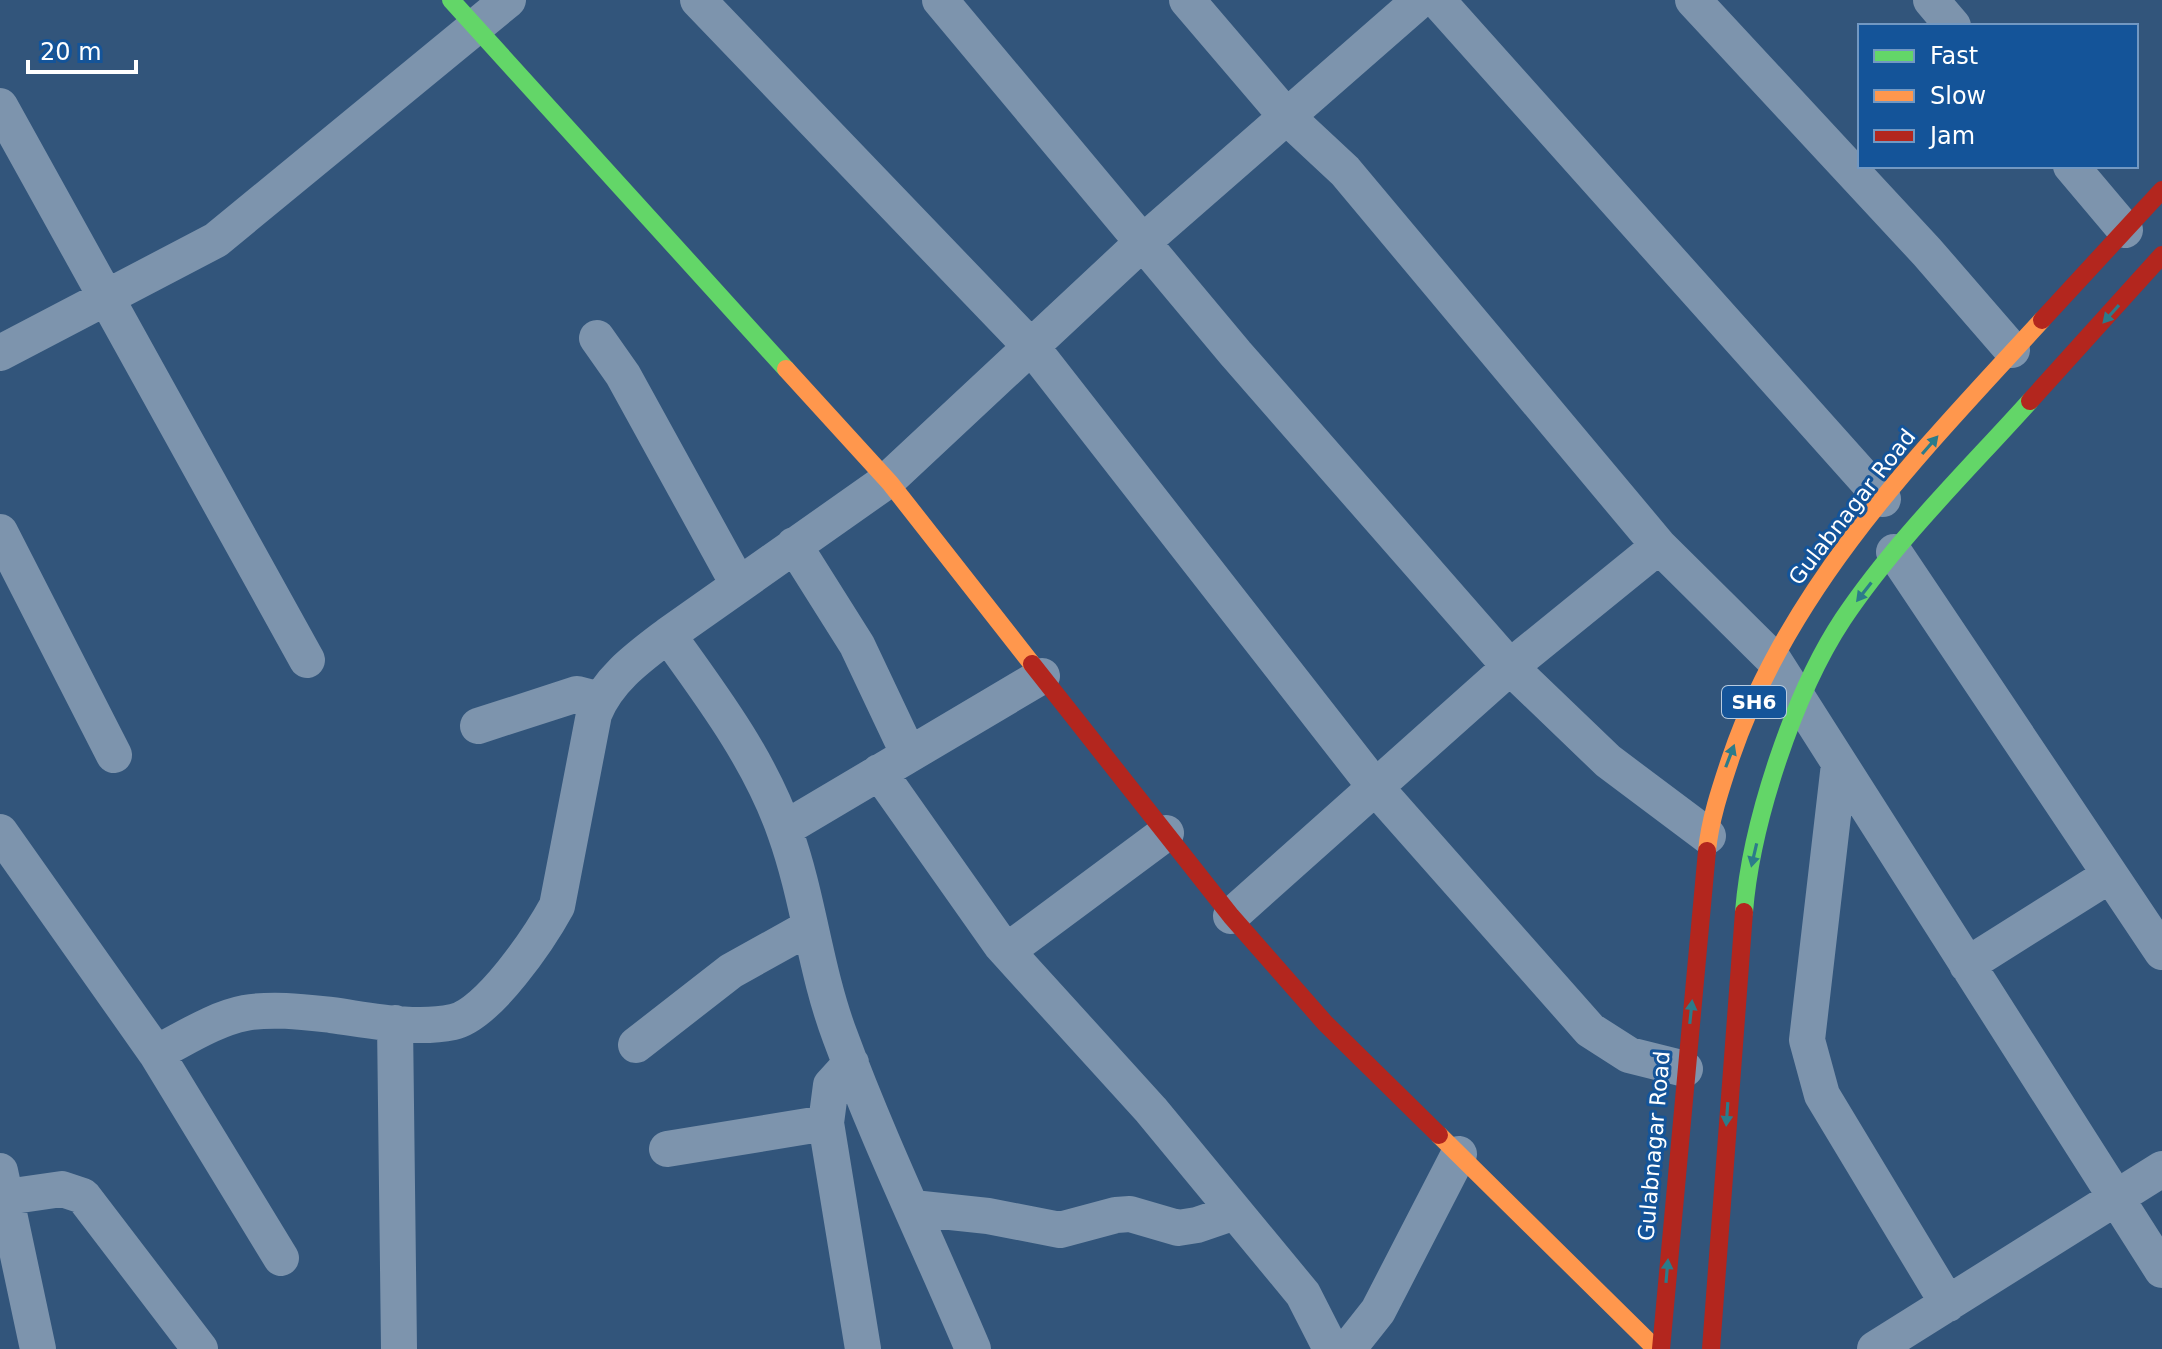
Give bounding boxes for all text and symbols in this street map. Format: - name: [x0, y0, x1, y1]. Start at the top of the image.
- scale bar: [28, 24, 136, 74]
- legend: [1858, 24, 2138, 168]
- text: 20 m: [40, 38, 102, 66]
- text: Fast: [1930, 42, 1978, 70]
- text: Slow: [1930, 82, 1986, 110]
- text: Jam: [1928, 122, 1975, 150]
- one-way arrow: [2103, 303, 2120, 323]
- street label: Gulabnagar Road: [1783, 424, 1921, 590]
- one-way arrow: [1920, 436, 1938, 455]
- one-way arrow: [1856, 582, 1872, 602]
- road number: SH6: [1722, 686, 1786, 718]
- one-way arrow: [1724, 744, 1737, 768]
- one-way arrow: [1747, 843, 1760, 868]
- one-way arrow: [1684, 999, 1697, 1024]
- street label: Gulabnagar Road: [1633, 1050, 1675, 1242]
- one-way arrow: [1720, 1101, 1733, 1126]
- one-way arrow: [1661, 1258, 1674, 1283]

